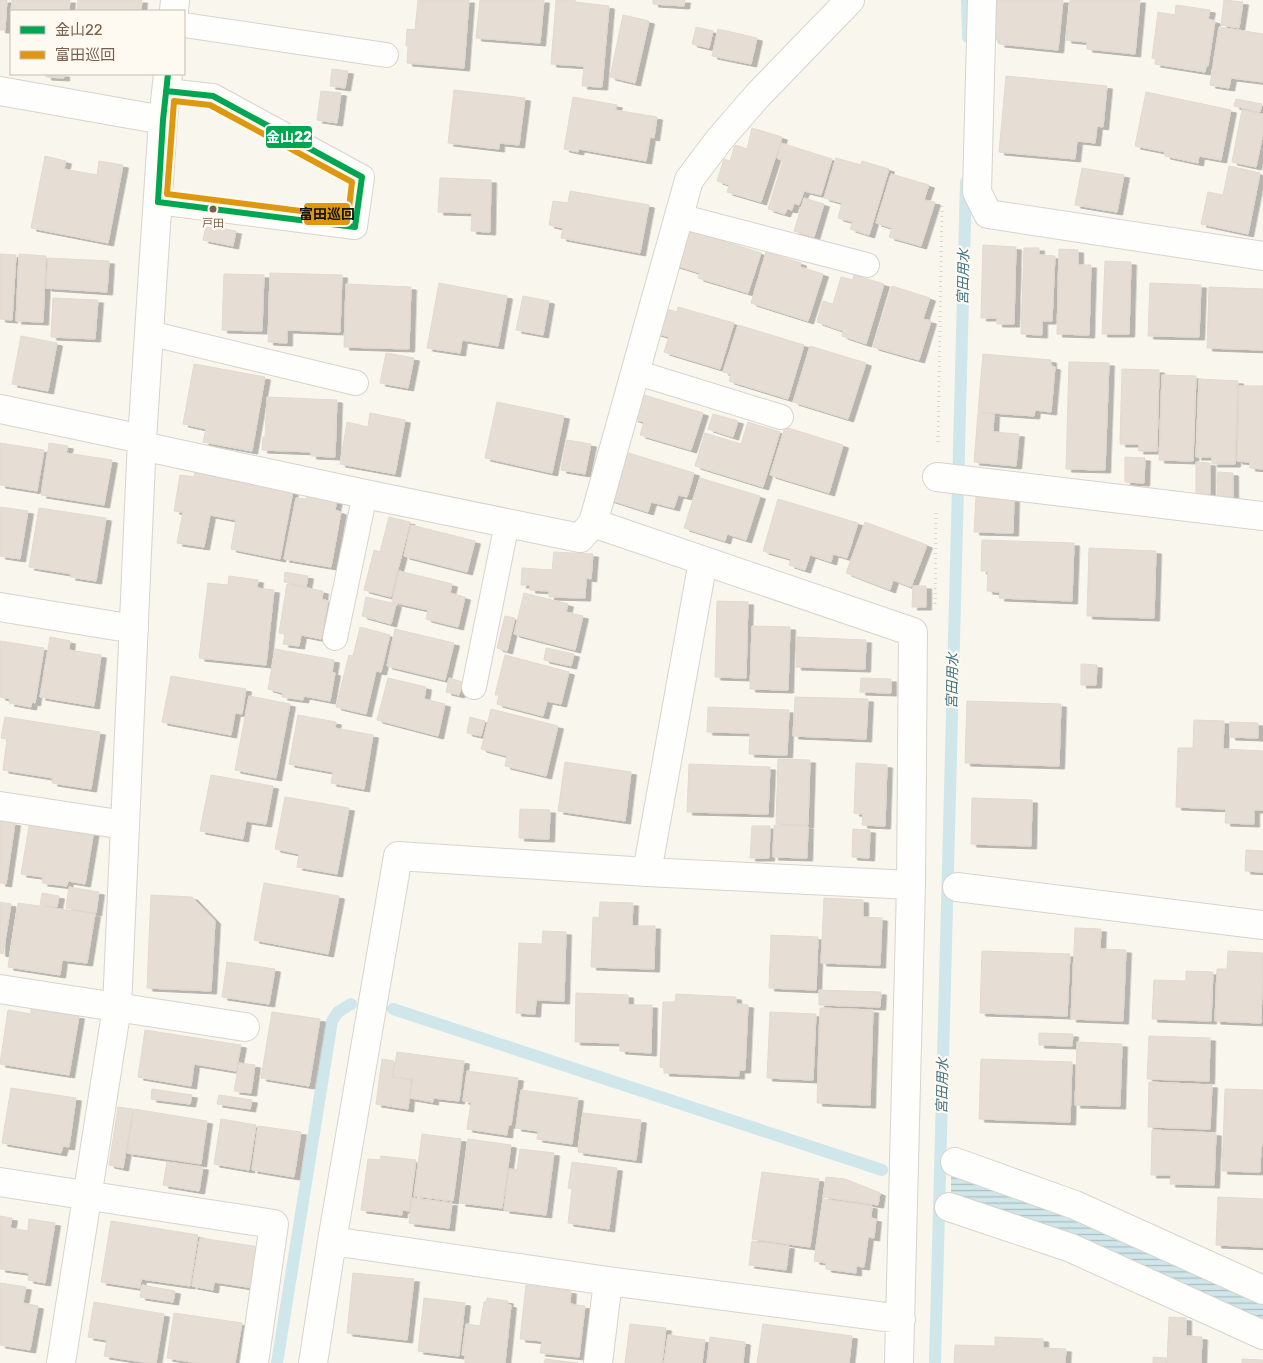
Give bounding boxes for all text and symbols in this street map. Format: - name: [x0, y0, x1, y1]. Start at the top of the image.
- legend: [10, 10, 185, 75]
- text: 金山22: [55, 21, 103, 39]
- text: 富田巡回: [55, 46, 115, 64]
- line badge: 金山22: [265, 125, 313, 149]
- text: 金山22: [266, 129, 312, 146]
- line badge: 富田巡回: [303, 202, 351, 226]
- marker: 戸田: [208, 204, 218, 214]
- text: 富田巡回: [299, 206, 355, 223]
- place label: 戸田: [202, 217, 224, 230]
- water label: 宮田用水: [955, 247, 973, 305]
- water label: 宮田用水: [944, 651, 962, 709]
- water label: 宮田用水: [934, 1056, 952, 1114]

